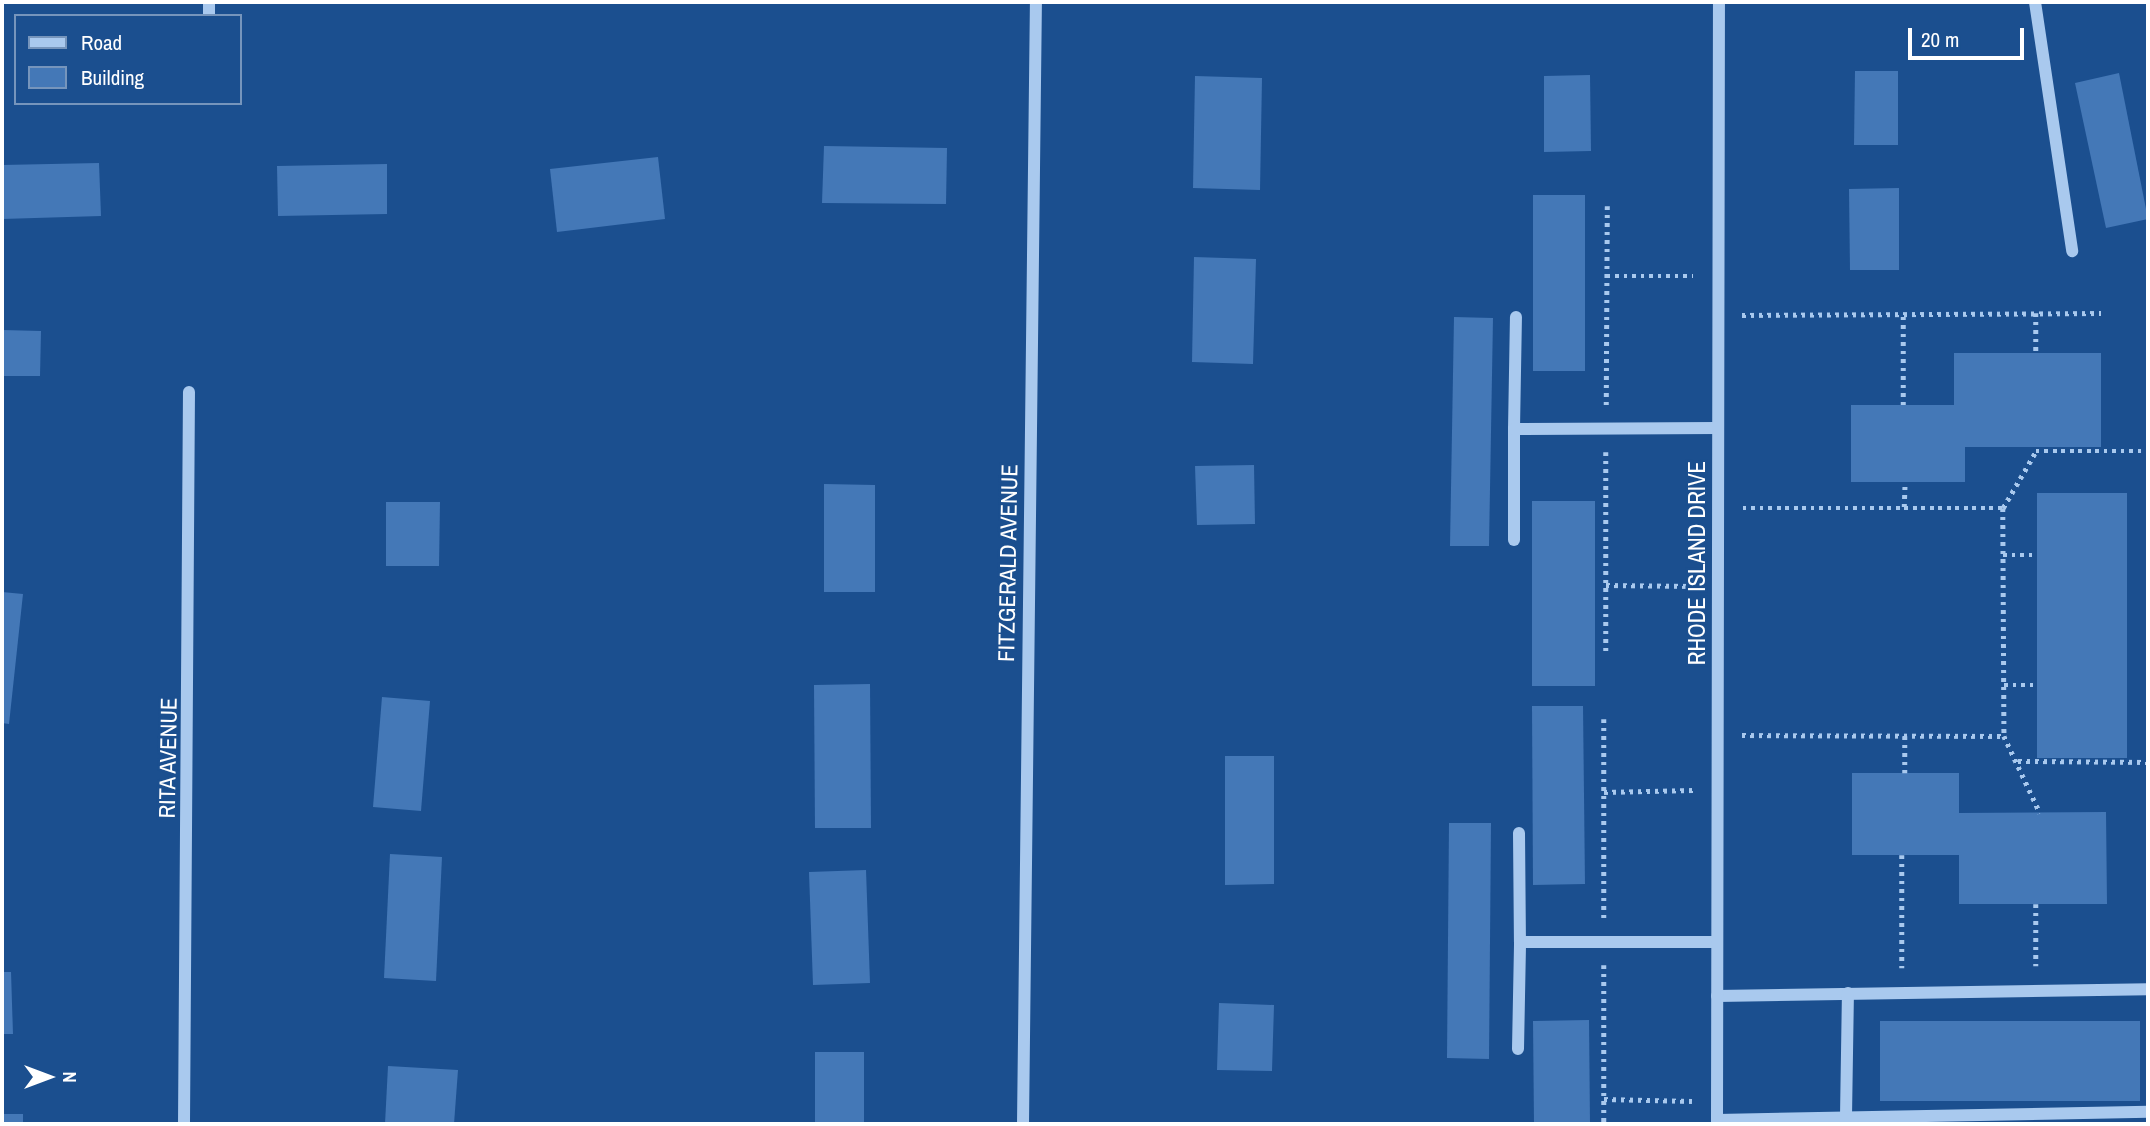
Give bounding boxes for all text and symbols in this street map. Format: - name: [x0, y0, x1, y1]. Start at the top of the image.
- legend: [14, 14, 242, 105]
- scale bar: [1912, 14, 2028, 58]
- text: 20 m: [1921, 25, 1959, 54]
- text: Road: [81, 28, 122, 57]
- text: Building: [81, 63, 144, 92]
- street label: RHODE ISLAND DRIVE: [1683, 461, 1711, 665]
- street label: FITZGERALD AVENUE: [992, 463, 1024, 663]
- street label: RITA AVENUE: [153, 696, 183, 820]
- north arrow: [14, 1042, 84, 1112]
- text: N: [57, 1071, 83, 1083]

